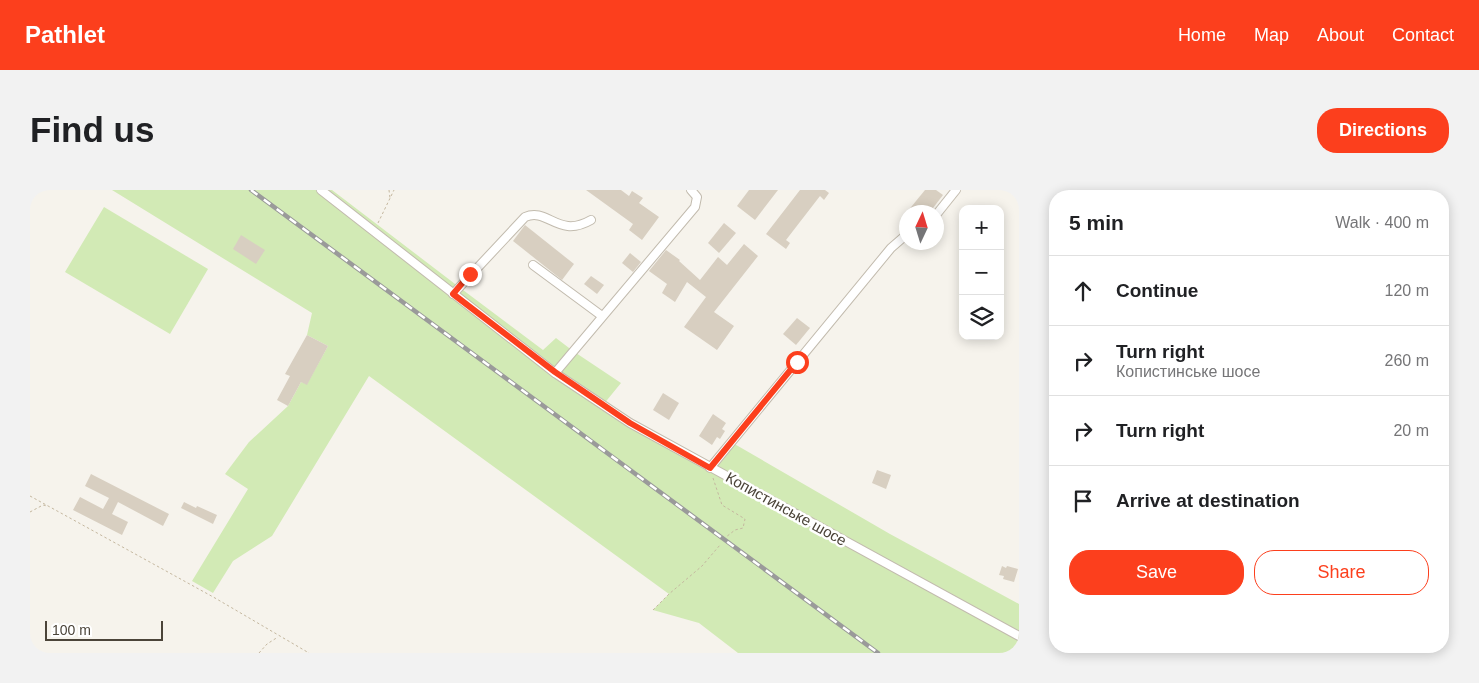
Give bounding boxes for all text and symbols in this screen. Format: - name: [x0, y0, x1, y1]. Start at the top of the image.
- text: Pathlet: [25, 21, 105, 48]
- text: Home: [1178, 25, 1226, 45]
- text: Map: [1254, 25, 1289, 45]
- text: About: [1317, 25, 1364, 45]
- text: Contact: [1392, 25, 1454, 45]
- button: Directions: [1317, 108, 1449, 153]
- text: Find us: [30, 110, 154, 149]
- north arrow: [899, 205, 944, 250]
- map controls: [959, 205, 1004, 340]
- button: +: [959, 205, 1004, 250]
- text: 5 min: [1069, 211, 1124, 234]
- text: Walk · 400 m: [1335, 214, 1429, 231]
- button: −: [959, 250, 1004, 295]
- route end: [459, 263, 482, 286]
- icon: ahead: [1069, 277, 1097, 305]
- text: Continue: [1116, 280, 1198, 301]
- text: 120 m: [1385, 282, 1429, 299]
- button: layers: [959, 295, 1004, 340]
- text: Turn right: [1116, 341, 1204, 362]
- icon: right: [1069, 347, 1097, 375]
- route start: [786, 351, 809, 374]
- text: 260 m: [1385, 352, 1429, 369]
- text: Копистинське шосе: [1116, 363, 1260, 380]
- icon: right: [1069, 417, 1097, 445]
- text: Turn right: [1116, 420, 1204, 441]
- text: 20 m: [1393, 422, 1429, 439]
- street label: Копистинське шосе: [723, 468, 850, 549]
- icon: arrive: [1069, 487, 1097, 515]
- text: Arrive at destination: [1116, 490, 1300, 511]
- button: Save: [1069, 550, 1244, 595]
- button: Share: [1254, 550, 1429, 595]
- scale bar: [45, 618, 162, 641]
- text: 100 m: [52, 622, 91, 638]

